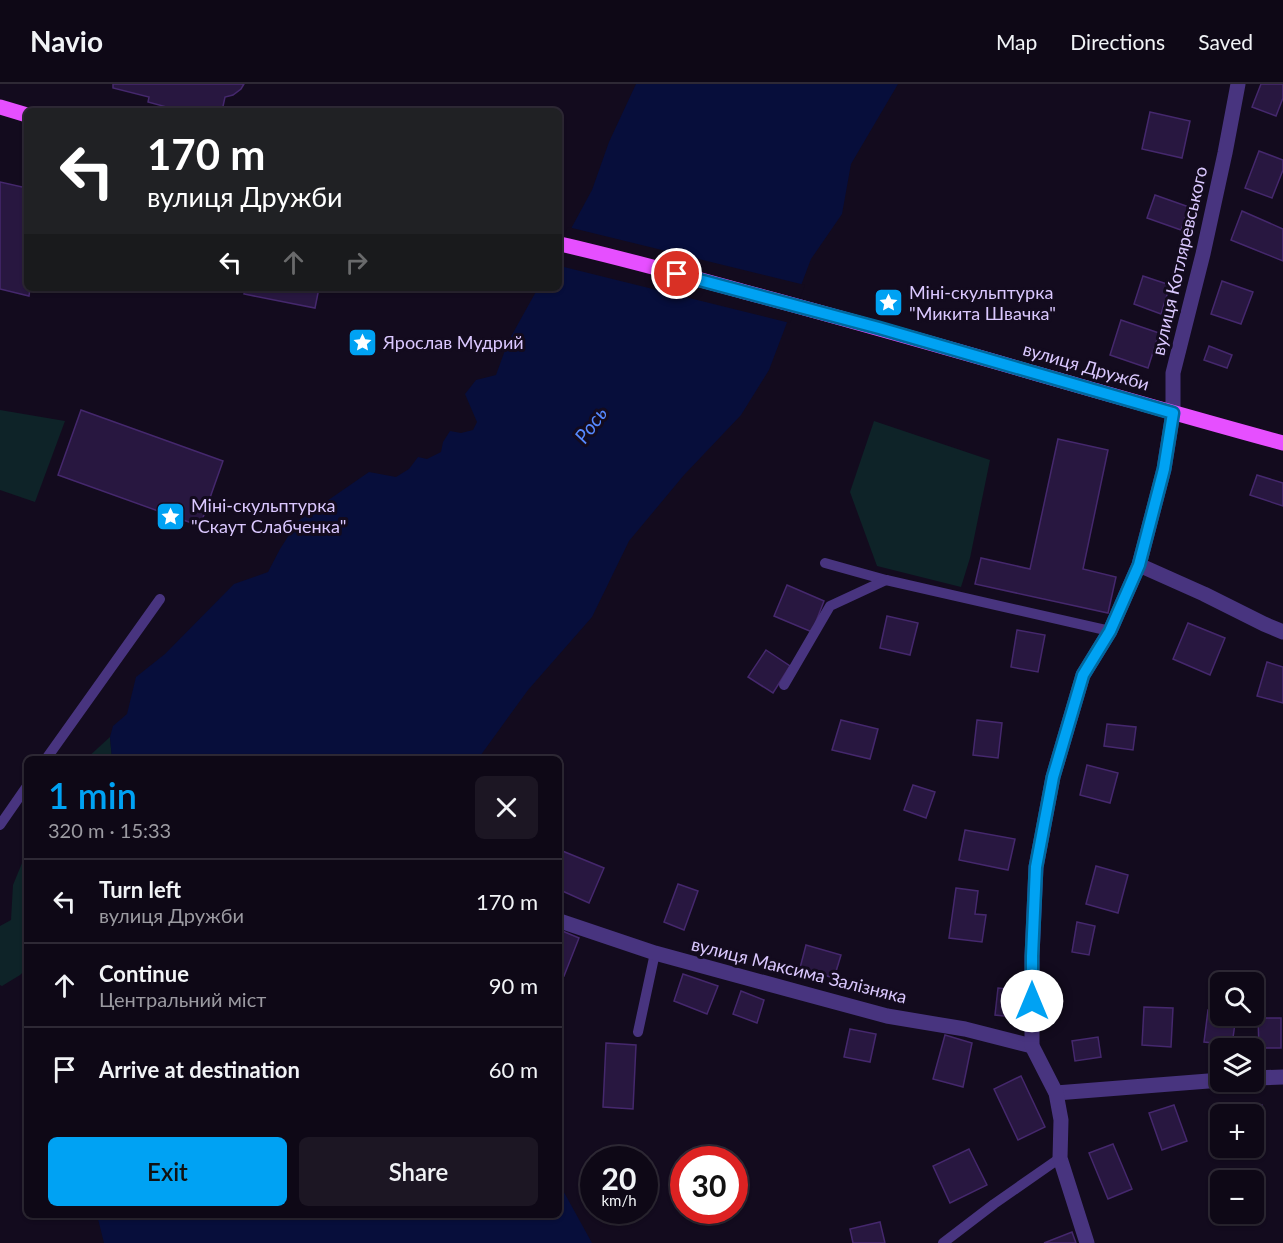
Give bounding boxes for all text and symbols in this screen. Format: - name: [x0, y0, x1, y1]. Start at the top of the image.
- text: Navio: [30, 24, 103, 58]
- text: Map: [996, 29, 1037, 54]
- text: Directions: [1070, 29, 1165, 54]
- text: Saved: [1198, 29, 1253, 54]
- text: 170 m: [147, 129, 265, 179]
- icon: left: [48, 132, 126, 210]
- street label: вулиця Котляревського: [1147, 164, 1211, 357]
- text: вулиця Дружби: [147, 180, 343, 213]
- icon: left: [214, 246, 247, 279]
- icon: ahead: [277, 246, 310, 279]
- icon: right: [340, 246, 373, 279]
- pin: [651, 248, 702, 299]
- icon: arrive: [660, 257, 693, 290]
- place label: Міні-скульптурка "Микита Швачка": [909, 281, 1056, 324]
- place icon: Міні-скульптурка "Микита Швачка": [872, 287, 904, 319]
- place icon: Ярослав Мудрий: [346, 327, 378, 359]
- place label: Ярослав Мудрий: [382, 331, 524, 353]
- street label: вулиця Дружби: [1021, 337, 1152, 395]
- water label: Рось: [569, 401, 611, 447]
- place label: Міні-скульптурка "Скаут Слабченка": [191, 494, 346, 537]
- place icon: Міні-скульптурка "Скаут Слабченка": [154, 500, 186, 532]
- text: 1 min: [48, 773, 137, 817]
- button: close: [475, 776, 538, 839]
- text: 320 m · 15:33: [48, 818, 171, 842]
- text: Turn left: [99, 876, 181, 903]
- icon: left: [48, 885, 81, 918]
- text: 170 m: [476, 888, 538, 915]
- text: вулиця Дружби: [99, 903, 244, 927]
- street label: вулиця Максима Залізняка: [689, 933, 909, 1007]
- text: Continue: [99, 960, 189, 987]
- icon: ahead: [48, 969, 81, 1002]
- position arrow: [1000, 969, 1064, 1033]
- text: 90 m: [489, 972, 538, 999]
- map controls: [1210, 972, 1264, 1224]
- button: search: [1210, 972, 1264, 1026]
- text: Центральний міст: [99, 987, 266, 1011]
- button: layers: [1210, 1038, 1264, 1092]
- icon: arrive: [48, 1053, 81, 1086]
- text: Arrive at destination: [99, 1056, 300, 1083]
- text: 60 m: [489, 1056, 538, 1083]
- button: +: [1210, 1104, 1264, 1158]
- button: Exit: [48, 1137, 287, 1206]
- button: Share: [299, 1137, 538, 1206]
- speed limit sign: 30: [670, 1146, 748, 1224]
- text: 20: [602, 1160, 636, 1196]
- button: −: [1210, 1170, 1264, 1224]
- text: km/h: [601, 1191, 637, 1209]

